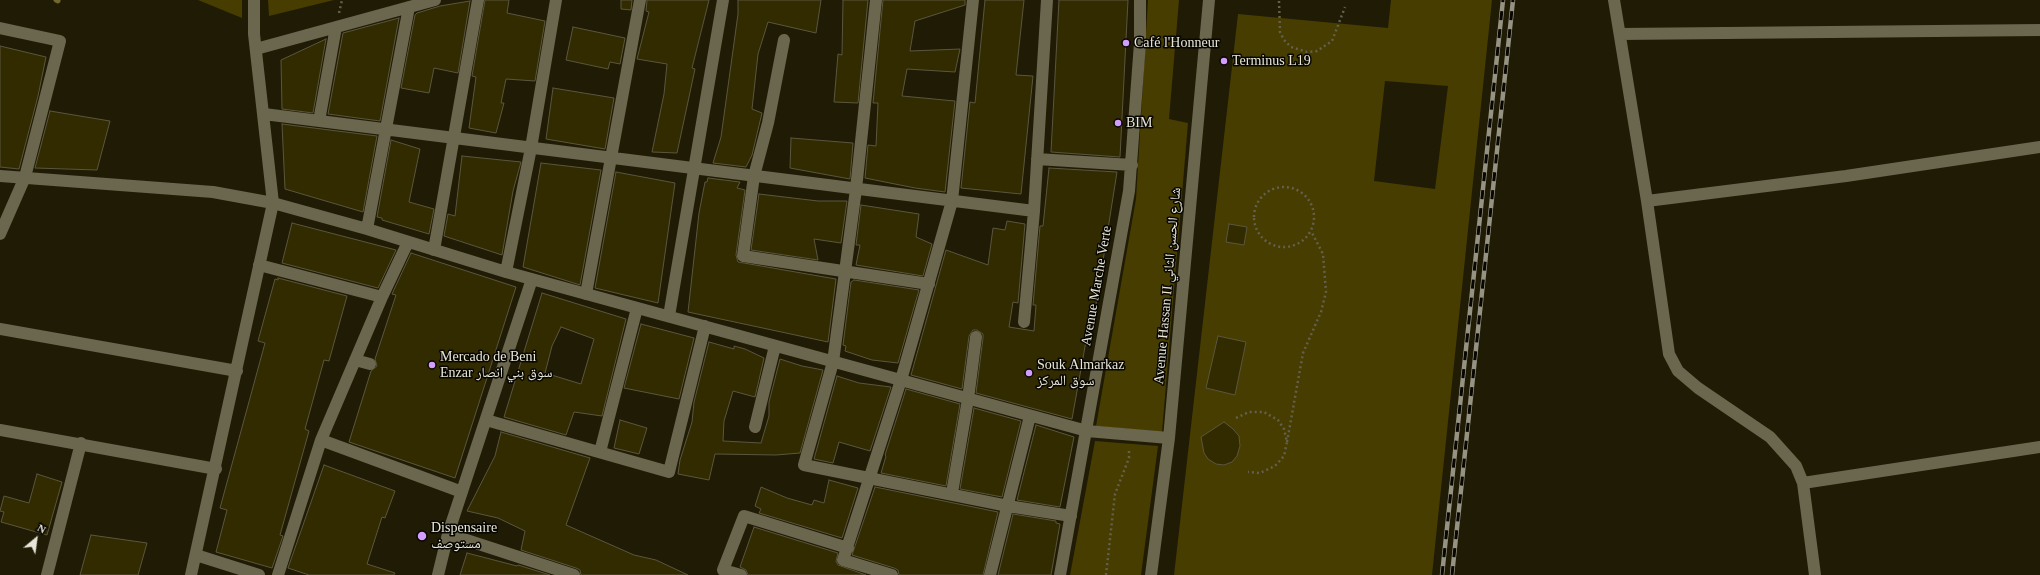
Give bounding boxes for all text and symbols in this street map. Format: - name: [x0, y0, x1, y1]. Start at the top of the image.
- place label: Café l'Honneur: [1134, 35, 1219, 51]
- marker: Café l'Honneur: [1121, 38, 1131, 48]
- place label: Terminus L19: [1232, 53, 1311, 69]
- marker: Terminus L19: [1219, 56, 1229, 66]
- place label: BIM: [1126, 115, 1152, 131]
- marker: BIM: [1113, 118, 1123, 128]
- street label: Avenue Hassan II شارع الحسن الثاني: [1151, 187, 1185, 385]
- street label: Avenue Marche Verte: [1078, 225, 1116, 347]
- place label: Mercado de Beni Enzar سوق بني انصار: [440, 349, 553, 382]
- place label: Souk Almarkaz سوق المركز: [1037, 357, 1124, 390]
- marker: Mercado de Beni Enzar سوق بني انصار: [427, 360, 437, 370]
- marker: Souk Almarkaz سوق المركز: [1024, 368, 1034, 378]
- north arrow: [16, 519, 56, 559]
- place label: Dispensaire مستوصف: [431, 520, 497, 552]
- text: N: [35, 521, 48, 536]
- marker: Dispensaire مستوصف: [416, 530, 428, 542]

